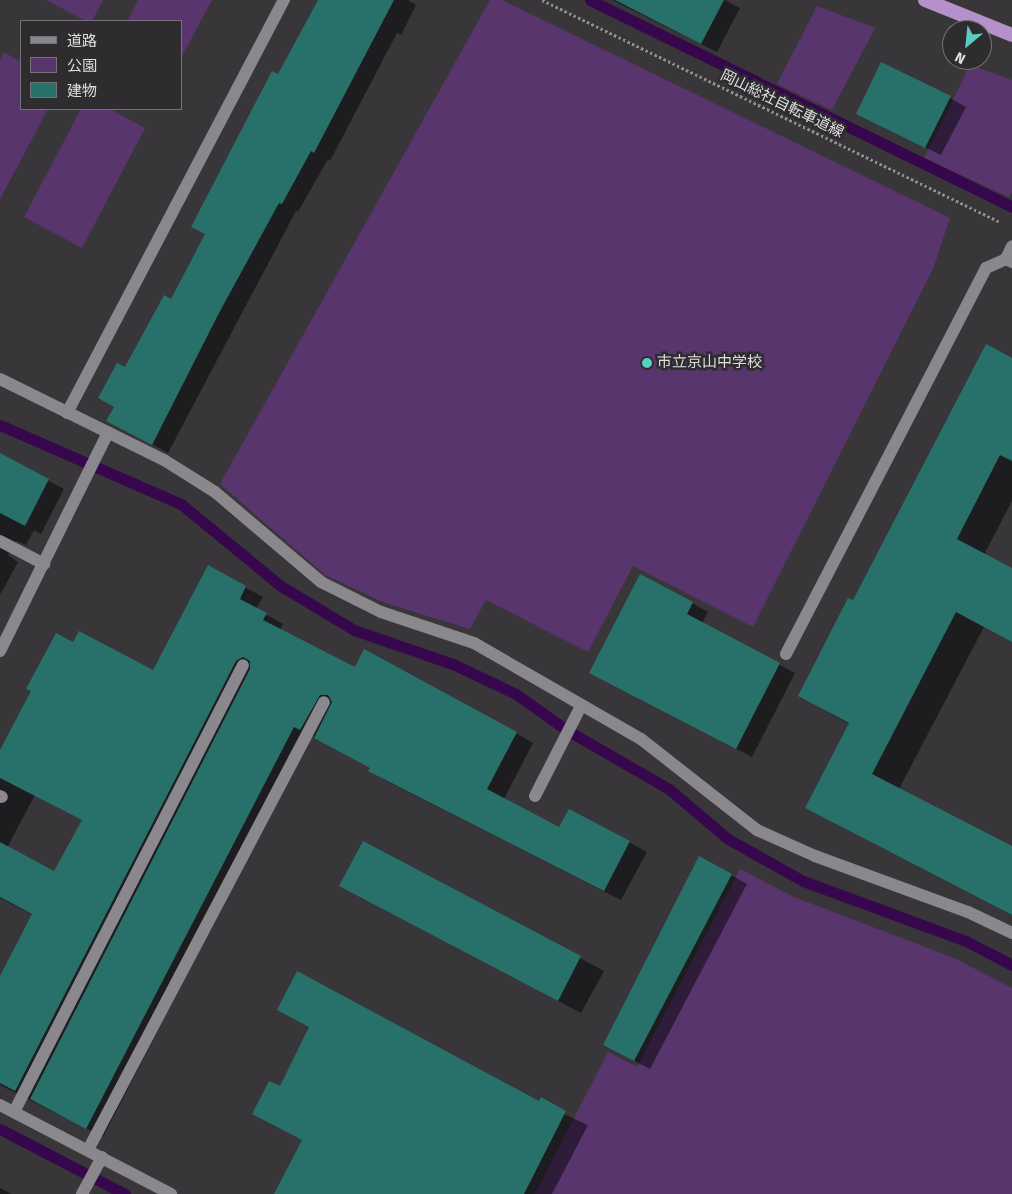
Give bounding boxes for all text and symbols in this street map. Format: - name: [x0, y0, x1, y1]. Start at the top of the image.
- legend: [20, 20, 182, 110]
- north arrow: [942, 20, 992, 70]
- text: 道路: [67, 32, 97, 50]
- text: N: [952, 48, 968, 67]
- text: 公園: [67, 57, 97, 75]
- street label: 岡山総社自転車道線: [717, 66, 847, 142]
- text: 建物: [67, 82, 97, 100]
- place label: 市立京山中学校: [657, 354, 762, 372]
- marker: 市立京山中学校: [641, 357, 653, 369]

